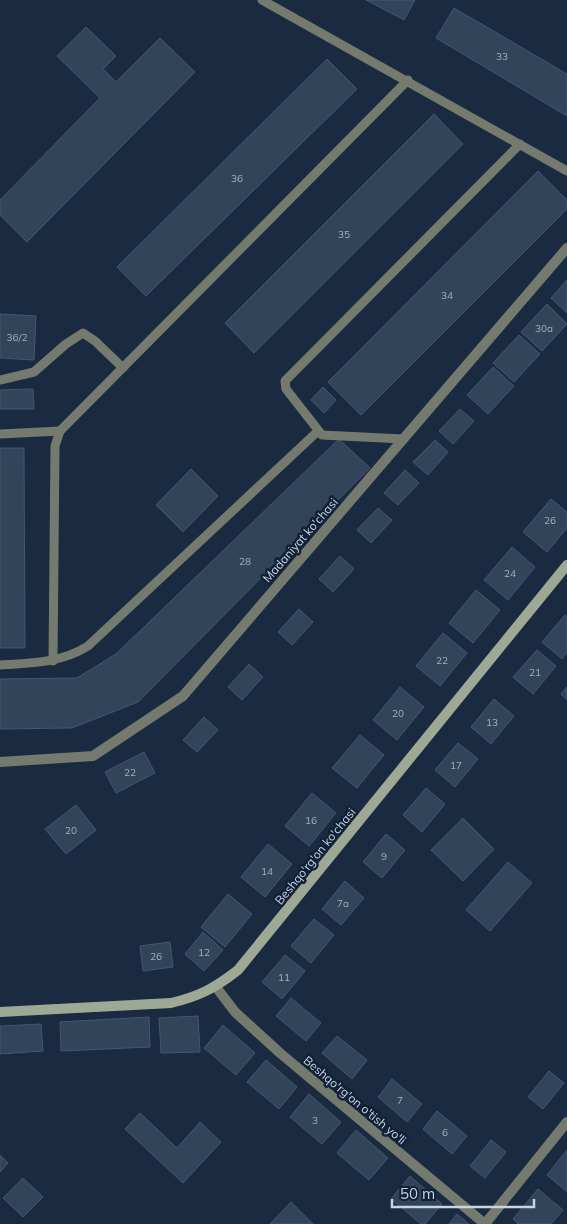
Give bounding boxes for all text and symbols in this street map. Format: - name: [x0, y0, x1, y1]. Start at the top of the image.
- house number: 33: [496, 50, 508, 63]
- house number: 36: [231, 172, 243, 185]
- house number: 35: [338, 228, 350, 241]
- house number: 34: [441, 289, 453, 302]
- house number: 30a: [535, 322, 553, 335]
- house number: 36/2: [7, 331, 27, 344]
- street label: Madaniyat ko'chasi: [259, 495, 341, 585]
- house number: 26: [544, 514, 556, 527]
- house number: 28: [239, 555, 251, 568]
- house number: 24: [504, 567, 516, 580]
- house number: 22: [436, 654, 448, 667]
- house number: 21: [529, 666, 541, 679]
- house number: 20: [392, 707, 404, 720]
- house number: 13: [486, 716, 498, 729]
- house number: 17: [450, 759, 462, 772]
- house number: 22: [124, 766, 136, 779]
- street label: Beshqo'rg'on ko'chasi: [271, 805, 359, 907]
- house number: 16: [305, 814, 317, 827]
- house number: 20: [65, 824, 77, 837]
- house number: 9: [381, 850, 387, 863]
- house number: 14: [261, 865, 273, 878]
- house number: 7a: [337, 897, 349, 910]
- house number: 12: [198, 946, 210, 959]
- house number: 26: [150, 950, 162, 963]
- house number: 11: [278, 971, 290, 984]
- street label: Beshqo'rg'on o'tish yo'li: [300, 1053, 410, 1148]
- house number: 7: [397, 1094, 403, 1107]
- house number: 3: [312, 1114, 318, 1127]
- house number: 6: [442, 1126, 448, 1139]
- scale bar: [392, 1176, 534, 1208]
- text: 50 m: [400, 1184, 435, 1203]

